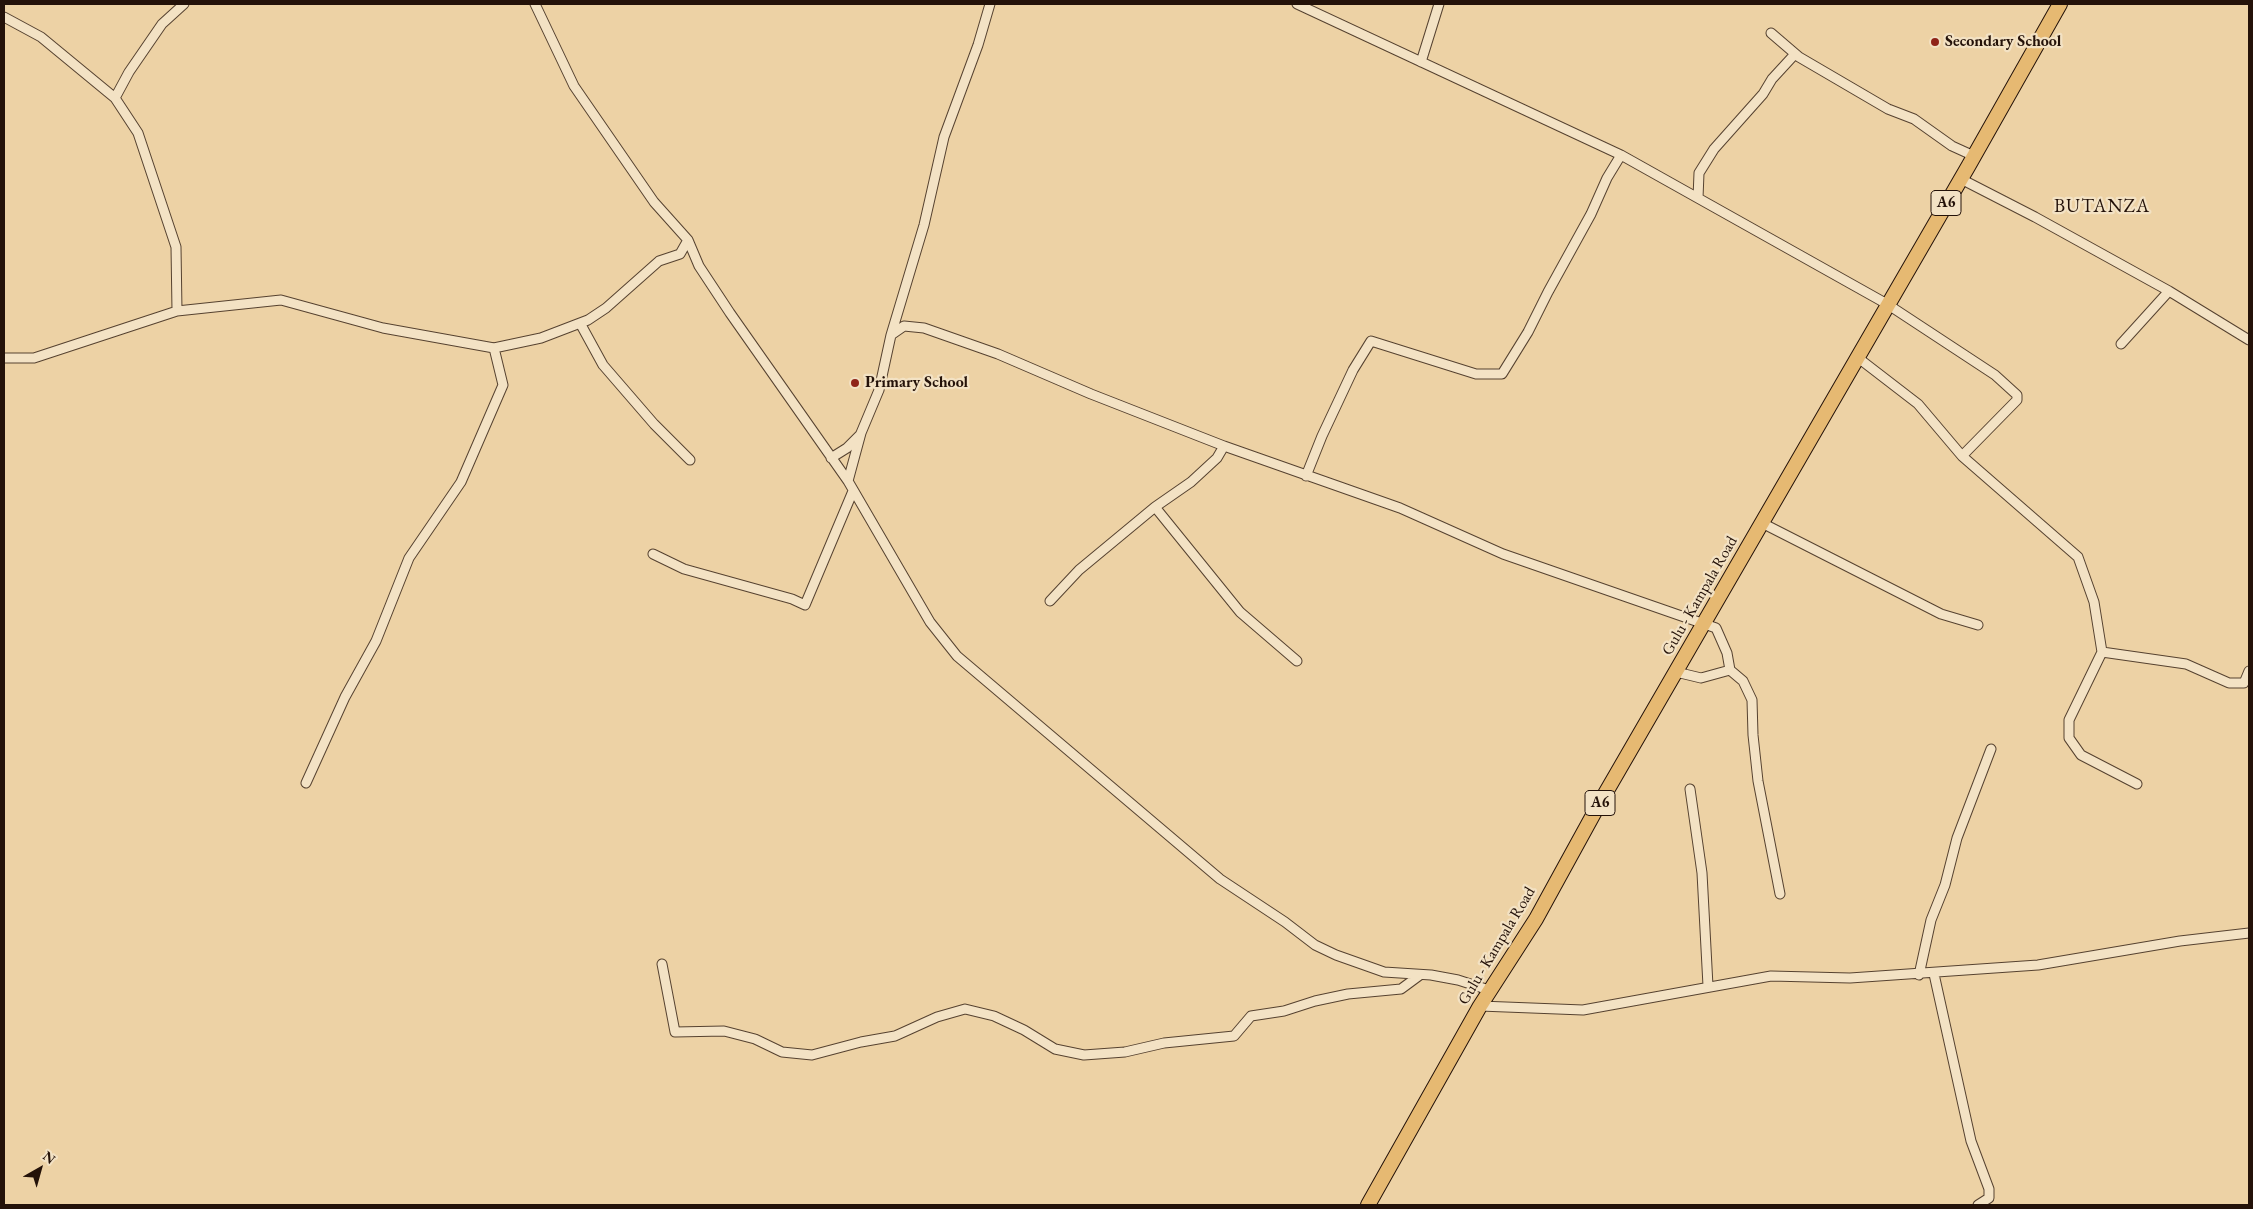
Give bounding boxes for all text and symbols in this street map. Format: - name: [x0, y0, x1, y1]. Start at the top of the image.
- place label: Secondary School: [1945, 32, 2061, 52]
- marker: Secondary School: [1929, 36, 1941, 48]
- road number: A6: [1931, 190, 1961, 216]
- district label: BUTANZA: [2053, 196, 2151, 218]
- place label: Primary School: [865, 373, 968, 393]
- marker: Primary School: [849, 377, 861, 389]
- street label: Gulu - Kampala Road: [1658, 533, 1742, 659]
- road number: A6: [1585, 790, 1615, 816]
- street label: Gulu - Kampala Road: [1454, 884, 1540, 1008]
- north arrow: [15, 1144, 65, 1194]
- text: N: [39, 1147, 59, 1168]

